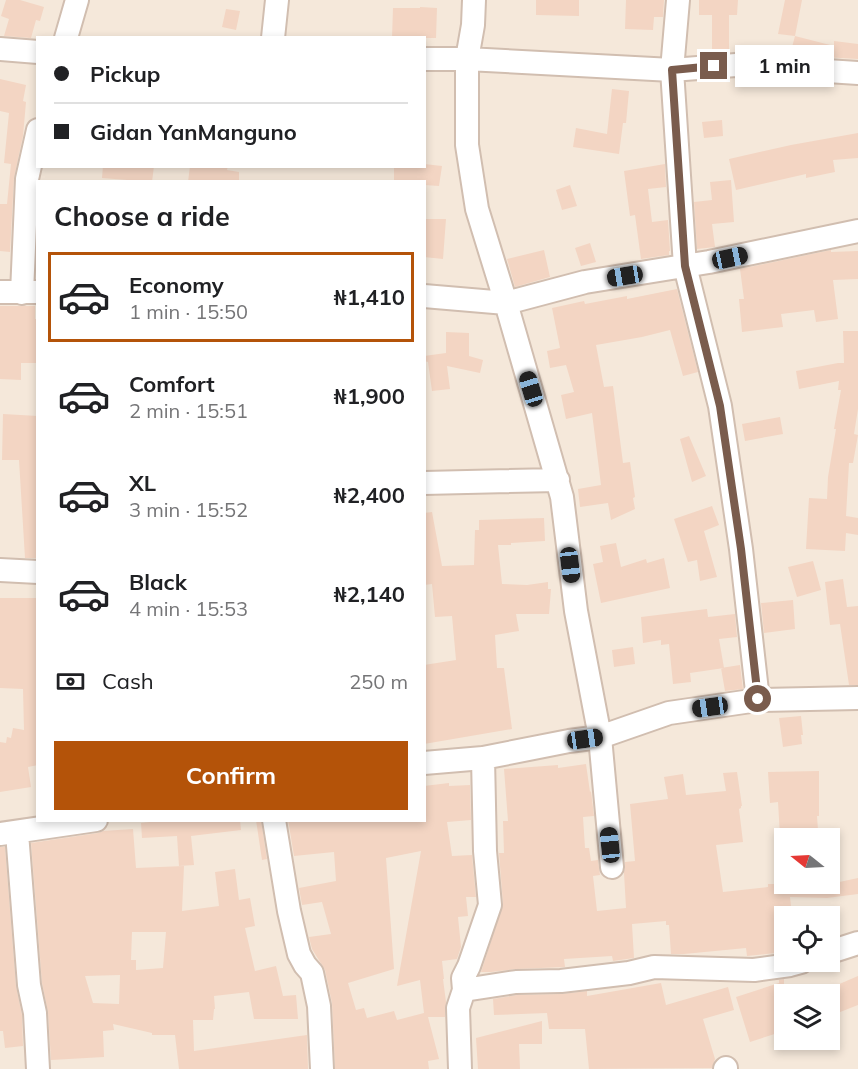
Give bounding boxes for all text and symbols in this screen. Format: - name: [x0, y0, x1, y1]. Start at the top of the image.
- callout: 1 min: [735, 45, 834, 87]
- route end: [700, 52, 727, 79]
- text: 1 min: [758, 53, 811, 78]
- text: Pickup: [90, 60, 160, 88]
- text: Gidan YanManguno: [90, 118, 297, 146]
- text: Choose a ride: [54, 199, 230, 233]
- car: [711, 245, 749, 271]
- car: [606, 264, 644, 288]
- icon: car: [57, 270, 111, 324]
- text: Economy: [129, 271, 224, 299]
- text: ₦1,410: [334, 283, 405, 311]
- text: 1 min · 15:50: [129, 299, 248, 324]
- icon: car: [57, 369, 111, 423]
- car: [517, 369, 545, 409]
- text: Comfort: [129, 370, 215, 398]
- text: ₦1,900: [334, 382, 405, 410]
- text: 2 min · 15:51: [129, 398, 248, 423]
- icon: car: [57, 468, 111, 522]
- text: XL: [129, 469, 156, 497]
- text: ₦2,400: [334, 481, 405, 509]
- text: 3 min · 15:52: [129, 497, 248, 522]
- car: [559, 546, 581, 584]
- icon: car: [57, 567, 111, 621]
- text: Black: [129, 568, 187, 596]
- text: ₦2,140: [334, 580, 405, 608]
- text: 4 min · 15:53: [129, 596, 248, 621]
- icon: cash: [54, 665, 87, 698]
- text: Cash: [102, 667, 154, 695]
- text: 250 m: [349, 669, 408, 694]
- route start: [744, 685, 771, 712]
- car: [691, 696, 729, 718]
- car: [566, 728, 604, 750]
- button: Confirm: [54, 741, 408, 810]
- car: [599, 826, 621, 864]
- north arrow: [774, 828, 840, 894]
- map controls: [774, 828, 840, 1050]
- button: locate: [774, 906, 840, 972]
- button: layers: [774, 984, 840, 1050]

